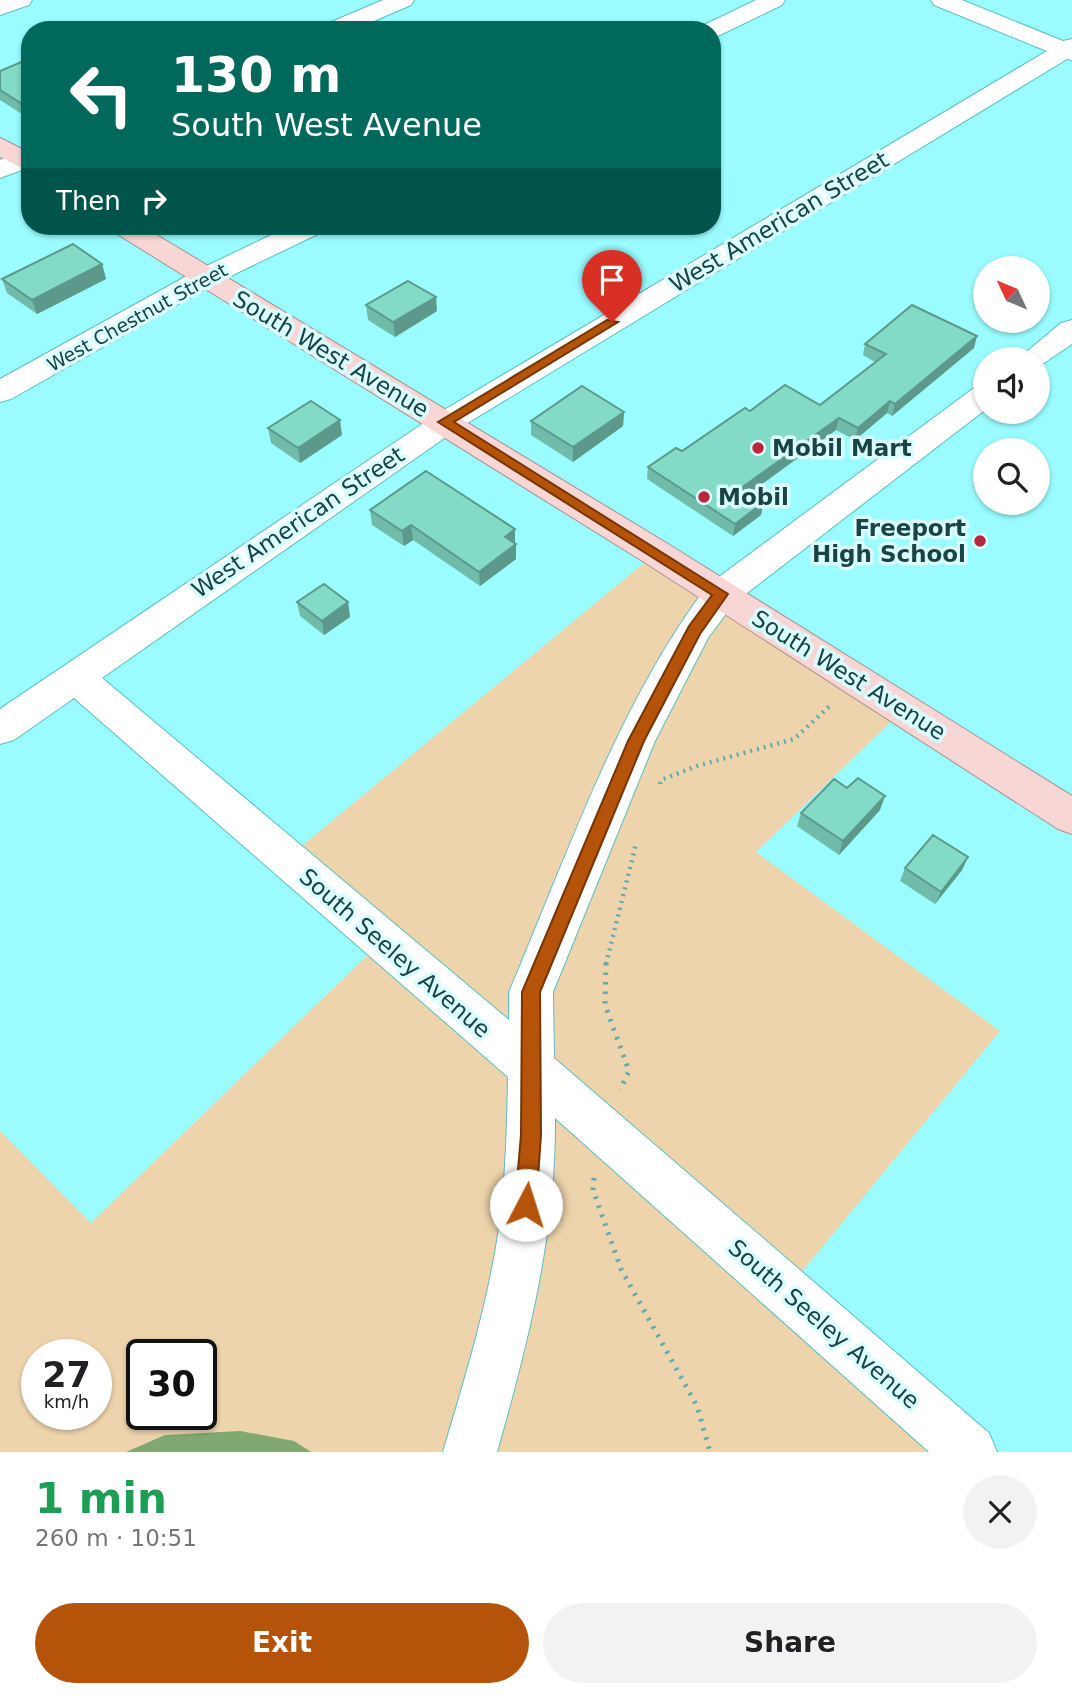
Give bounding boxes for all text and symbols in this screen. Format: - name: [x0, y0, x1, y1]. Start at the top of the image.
- text: 130 m: [171, 47, 341, 104]
- icon: left: [56, 49, 147, 140]
- text: South West Avenue: [171, 106, 482, 144]
- street label: West American Street: [665, 146, 893, 298]
- icon: right: [135, 182, 173, 220]
- text: Then: [56, 186, 121, 216]
- pin: [582, 250, 642, 322]
- north arrow: [973, 256, 1050, 332]
- map controls: [973, 256, 1050, 515]
- street label: West Chestnut Street: [43, 258, 231, 376]
- icon: arrive: [593, 261, 631, 299]
- street label: South West Avenue: [229, 285, 433, 423]
- button: sound: [973, 347, 1050, 424]
- place label: Mobil Mart: [772, 435, 912, 461]
- button: search: [973, 438, 1050, 515]
- marker: Mobil Mart: [750, 440, 766, 456]
- street label: West American Street: [187, 441, 409, 603]
- place label: Mobil: [718, 484, 789, 510]
- marker: Mobil: [696, 489, 712, 505]
- place label: Freeport High School: [812, 515, 966, 567]
- marker: Freeport High School: [972, 533, 988, 549]
- street label: South West Avenue: [747, 605, 951, 745]
- street label: South Seeley Avenue: [294, 863, 496, 1043]
- position arrow: [489, 1168, 563, 1242]
- street label: South Seeley Avenue: [723, 1234, 925, 1414]
- speed limit sign: 30: [126, 1339, 217, 1430]
- text: 27: [42, 1355, 91, 1395]
- text: km/h: [44, 1391, 89, 1412]
- text: 1 min: [35, 1474, 167, 1523]
- button: close: [963, 1475, 1037, 1549]
- text: 260 m · 10:51: [35, 1525, 197, 1551]
- button: Exit: [35, 1603, 529, 1683]
- button: Share: [543, 1603, 1037, 1683]

